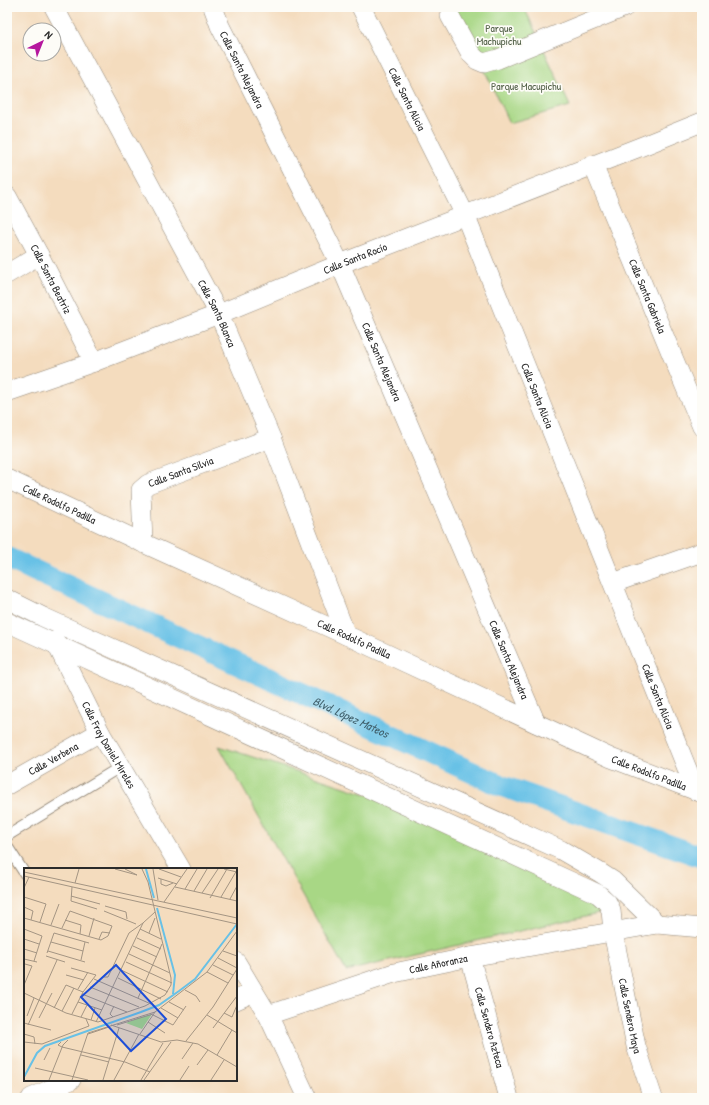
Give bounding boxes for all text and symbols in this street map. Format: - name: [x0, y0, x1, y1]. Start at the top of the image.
- park label: Parque Machupichu: [477, 21, 522, 48]
- north arrow: [22, 22, 62, 62]
- text: N: [42, 28, 56, 42]
- street label: Calle Santa Alejandra: [217, 29, 268, 111]
- street label: Calle Santa Alicia: [385, 65, 429, 134]
- park label: Parque Macupichu: [491, 79, 562, 93]
- street label: Calle Santa Rocío: [321, 239, 390, 277]
- street label: Calle Santa Beatriz: [27, 242, 75, 316]
- street label: Calle Santa Gabriela: [626, 257, 670, 336]
- street label: Calle Santa Blanca: [195, 277, 239, 350]
- street label: Calle Santa Alejandra: [359, 320, 405, 404]
- street label: Calle Santa Alicia: [518, 361, 557, 431]
- street label: Calle Santa Silvia: [146, 453, 216, 490]
- street label: Calle Rodolfo Padilla: [21, 480, 99, 527]
- street label: Calle Rodolfo Padilla: [315, 616, 394, 662]
- street label: Calle Santa Alejandra: [486, 618, 532, 702]
- street label: Calle Santa Alicia: [639, 662, 678, 731]
- water label: Blvd. López Mateos: [311, 692, 393, 742]
- street label: Calle Fray Daniel Mireles: [79, 699, 139, 791]
- street label: Calle Verbena: [26, 739, 81, 778]
- street label: Calle Rodolfo Padilla: [609, 752, 689, 794]
- inset map: [24, 868, 237, 1081]
- street label: Calle Añoranza: [408, 951, 469, 977]
- street label: Calle Sendero Maya: [615, 977, 645, 1056]
- street label: Calle Sendero Azteca: [472, 985, 507, 1070]

